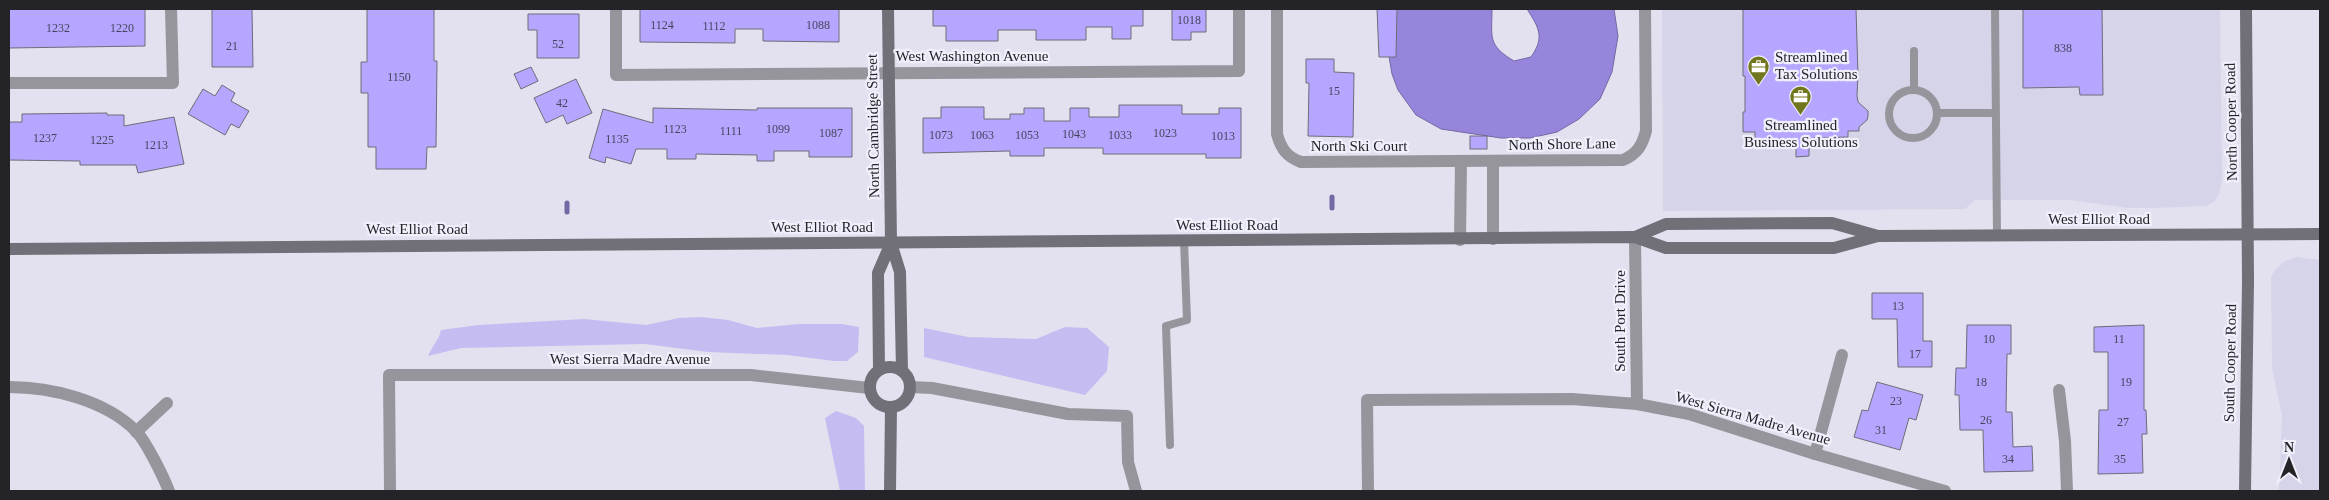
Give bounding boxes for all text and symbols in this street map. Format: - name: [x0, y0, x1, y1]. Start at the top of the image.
- house number: 1018: [1177, 13, 1201, 27]
- house number: 1124: [650, 18, 674, 32]
- house number: 1088: [806, 18, 830, 32]
- house number: 1112: [702, 19, 726, 33]
- house number: 1232: [46, 21, 70, 35]
- house number: 1220: [110, 21, 134, 35]
- house number: 52: [552, 37, 564, 51]
- house number: 21: [226, 39, 238, 53]
- house number: 838: [2054, 41, 2072, 55]
- street label: West Washington Avenue: [896, 48, 1049, 64]
- place label: Streamlined Tax Solutions: [1775, 49, 1858, 82]
- street label: North Cambridge Street: [864, 53, 882, 198]
- office icon: Streamlined Tax Solutions: [1747, 54, 1771, 85]
- street label: North Cooper Road: [2222, 62, 2240, 181]
- house number: 1150: [387, 70, 411, 84]
- house number: 15: [1328, 84, 1340, 98]
- office icon: Streamlined Business Solutions: [1789, 85, 1813, 116]
- house number: 42: [556, 96, 568, 110]
- place label: Streamlined Business Solutions: [1744, 117, 1858, 150]
- house number: 1123: [663, 122, 687, 136]
- house number: 1099: [766, 122, 790, 136]
- house number: 1111: [720, 124, 742, 138]
- house number: 1087: [819, 126, 843, 140]
- house number: 1023: [1153, 126, 1177, 140]
- house number: 1043: [1062, 127, 1086, 141]
- house number: 1073: [929, 128, 953, 142]
- house number: 1063: [970, 128, 994, 142]
- house number: 1053: [1015, 128, 1039, 142]
- house number: 1033: [1108, 128, 1132, 142]
- house number: 1013: [1211, 129, 1235, 143]
- house number: 1237: [33, 131, 57, 145]
- house number: 1135: [605, 132, 629, 146]
- house number: 1225: [90, 133, 114, 147]
- street label: North Shore Lane: [1508, 135, 1616, 153]
- house number: 1213: [144, 138, 168, 152]
- street label: North Ski Court: [1311, 138, 1408, 154]
- street label: West Elliot Road: [2048, 211, 2151, 227]
- street label: West Elliot Road: [1176, 217, 1279, 233]
- street label: West Elliot Road: [771, 219, 874, 235]
- street label: West Elliot Road: [366, 221, 469, 237]
- street label: South Port Drive: [1612, 270, 1628, 372]
- house number: 13: [1892, 299, 1904, 313]
- street label: South Cooper Road: [2221, 303, 2239, 422]
- house number: 10: [1983, 332, 1995, 346]
- house number: 11: [2113, 332, 2125, 346]
- house number: 17: [1909, 347, 1921, 361]
- street label: West Sierra Madre Avenue: [550, 351, 711, 367]
- house number: 18: [1975, 375, 1987, 389]
- house number: 19: [2120, 375, 2132, 389]
- street label: West Sierra Madre Avenue: [1674, 388, 1833, 448]
- house number: 23: [1890, 394, 1902, 408]
- house number: 26: [1980, 413, 1992, 427]
- house number: 27: [2117, 415, 2129, 429]
- house number: 31: [1875, 423, 1887, 437]
- north arrow: [2264, 435, 2314, 485]
- text: N: [2284, 440, 2294, 455]
- house number: 34: [2002, 452, 2014, 466]
- house number: 35: [2114, 452, 2126, 466]

